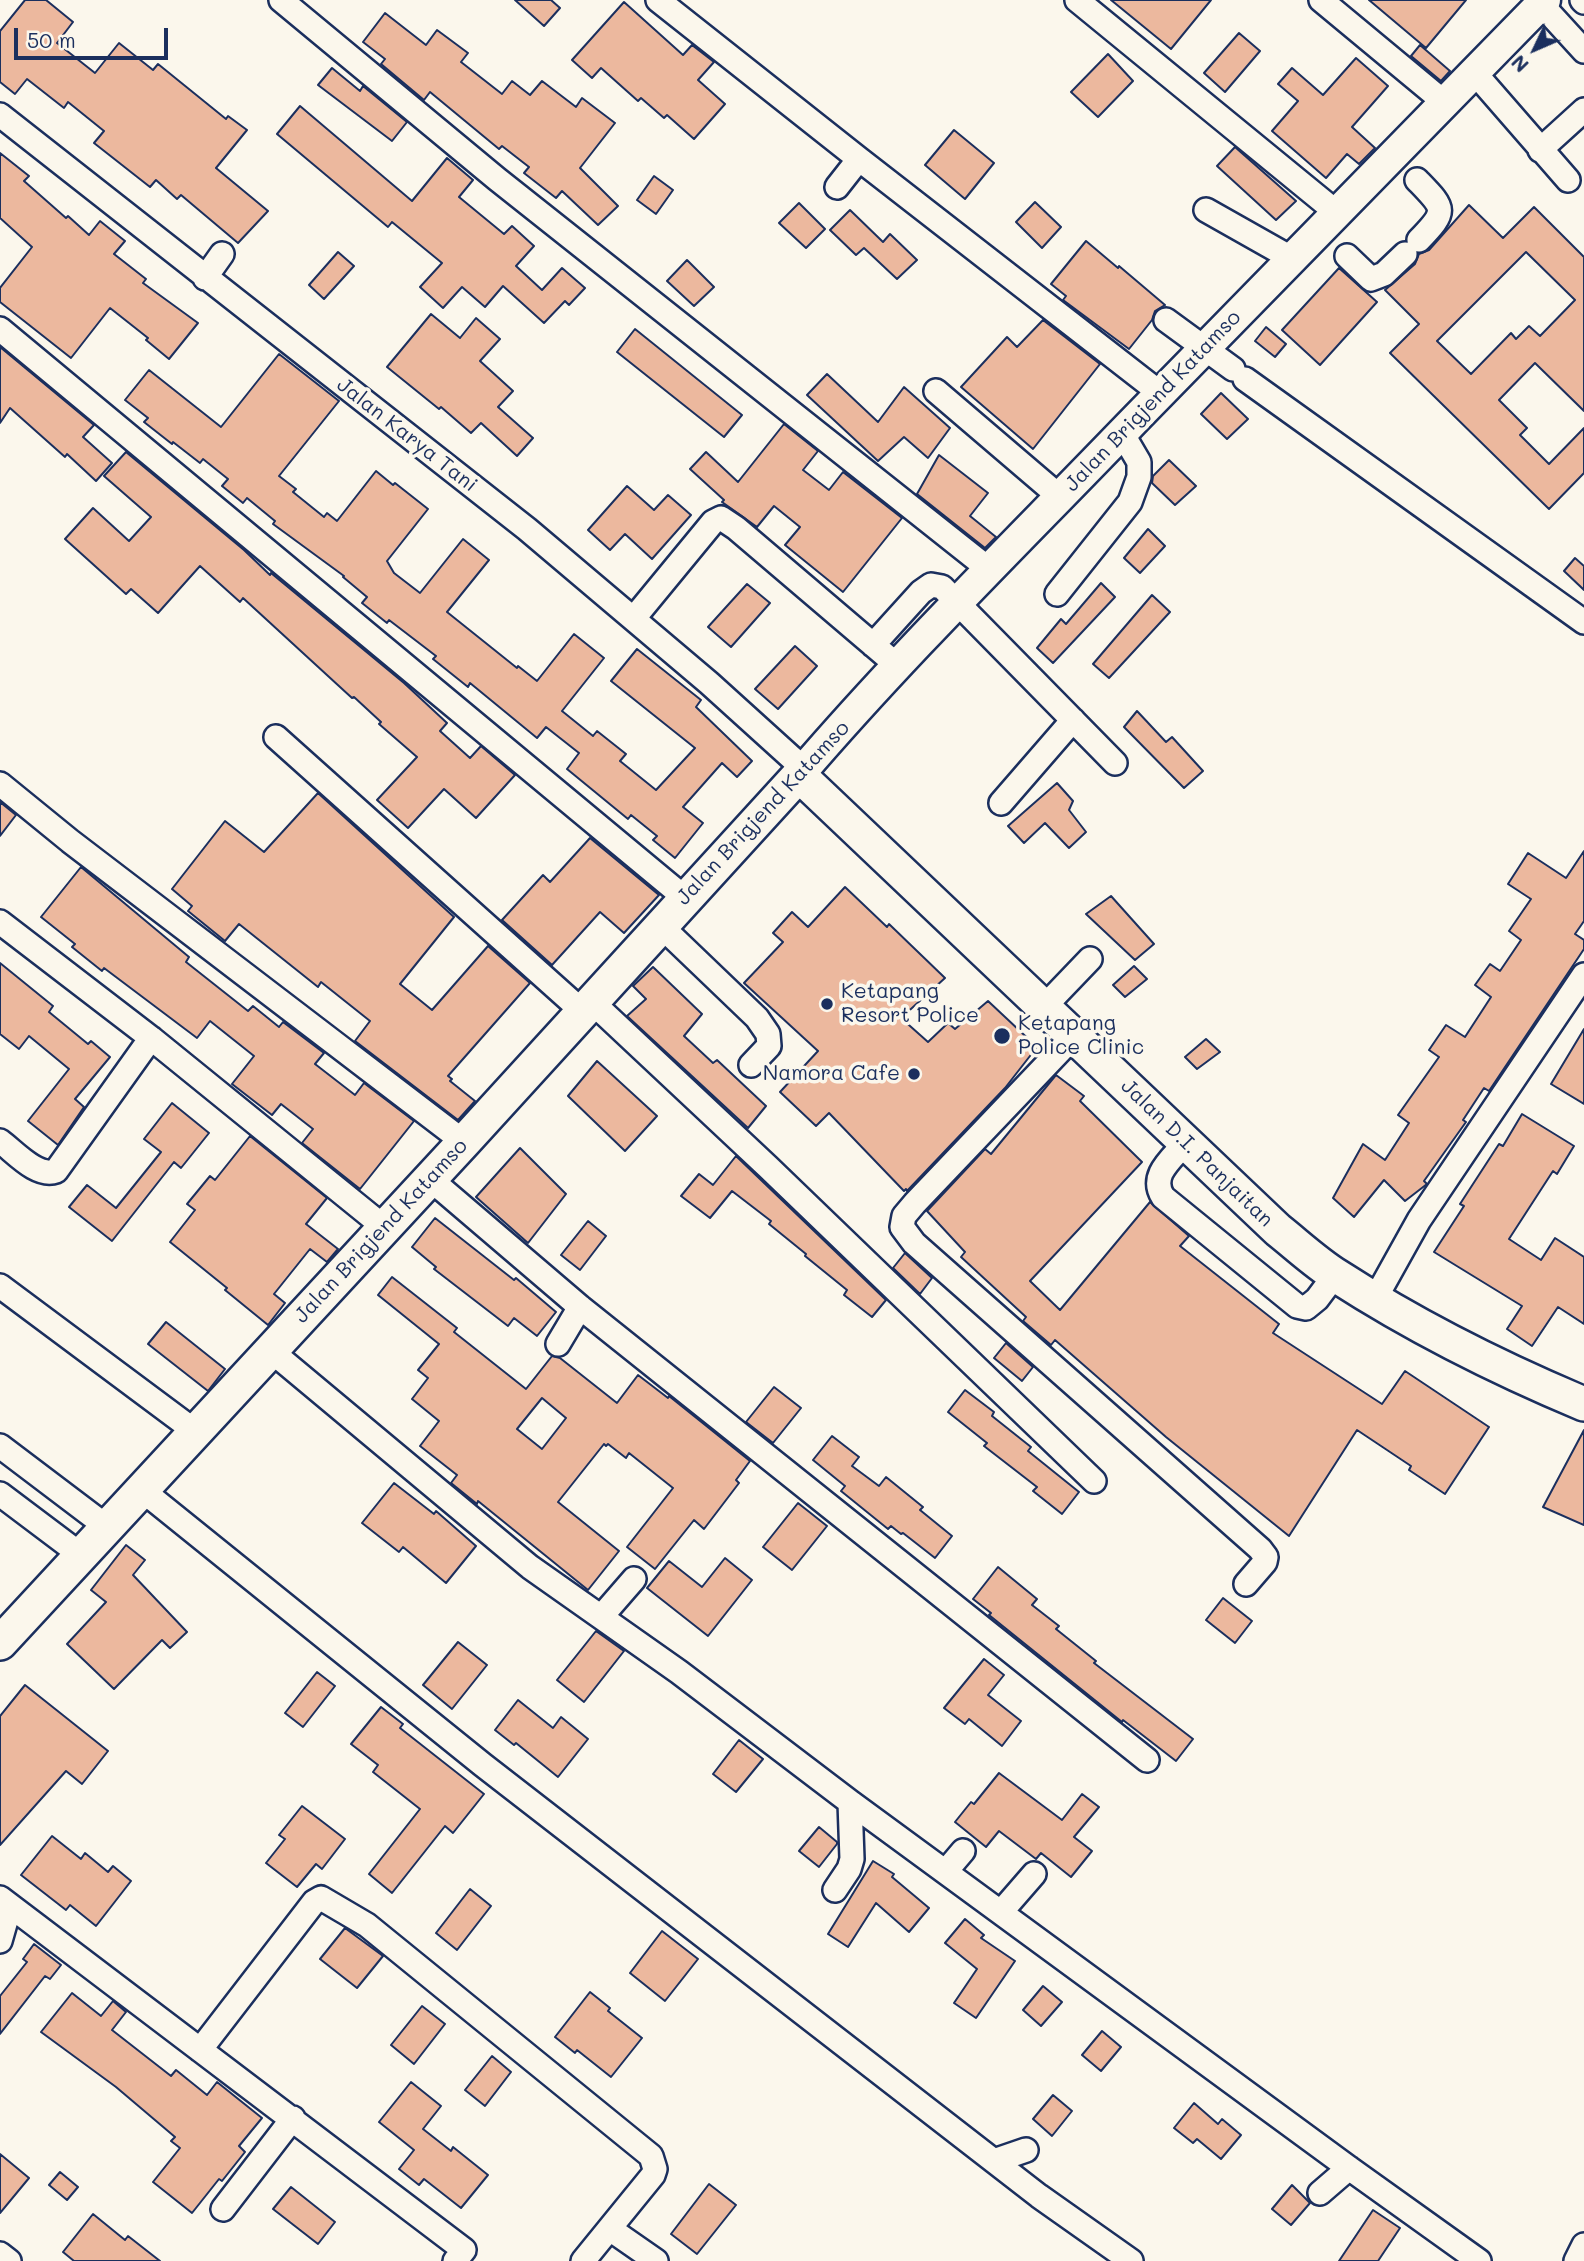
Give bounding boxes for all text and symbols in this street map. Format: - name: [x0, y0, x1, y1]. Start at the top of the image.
- scale bar: [18, 14, 172, 58]
- north arrow: [1500, 14, 1570, 84]
- text: 50 m: [27, 26, 76, 53]
- text: N: [1506, 50, 1534, 78]
- street label: Jalan Brigjend Katamso: [1060, 305, 1246, 497]
- street label: Jalan Karya Tani: [332, 372, 482, 498]
- street label: Jalan Brigjend Katamso: [671, 716, 855, 910]
- place label: Ketapang Resort Police: [841, 979, 979, 1029]
- marker: Ketapang Resort Police: [819, 996, 835, 1012]
- place label: Ketapang Police Clinic: [1018, 1011, 1144, 1061]
- marker: Ketapang Police Clinic: [992, 1026, 1012, 1046]
- place label: Namora Cafe: [763, 1061, 900, 1087]
- marker: Namora Cafe: [906, 1066, 922, 1082]
- street label: Jalan D.I. Panjaitan: [1116, 1074, 1278, 1232]
- street label: Jalan Brigjend Katamso: [289, 1134, 473, 1328]

